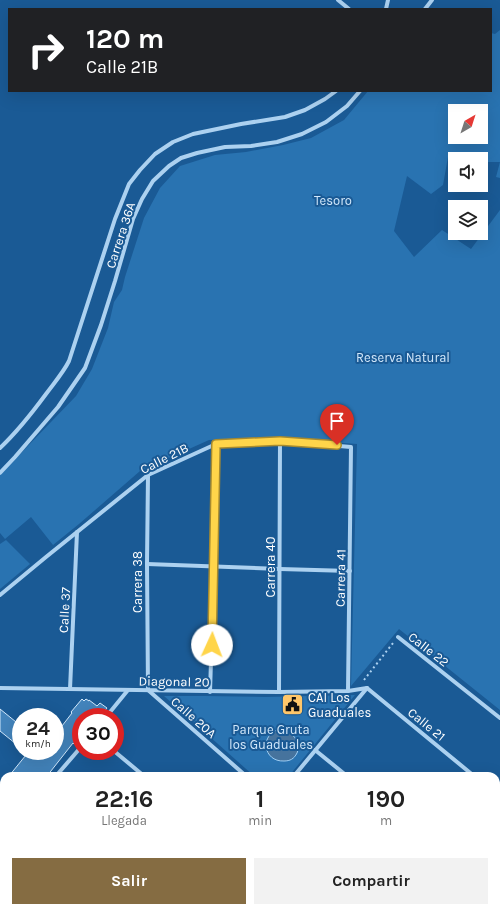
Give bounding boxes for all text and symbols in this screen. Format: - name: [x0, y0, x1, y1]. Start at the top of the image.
- text: 120 m: [86, 22, 164, 55]
- icon: right: [20, 24, 72, 76]
- text: Calle 21B: [86, 56, 158, 78]
- north arrow: [448, 104, 488, 144]
- map controls: [448, 104, 488, 240]
- button: sound: [448, 152, 488, 192]
- park label: Tesoro: [314, 193, 352, 208]
- street label: Carrera 36A: [103, 200, 138, 270]
- button: layers: [448, 200, 488, 240]
- park label: Reserva Natural: [356, 350, 450, 365]
- pin: [320, 404, 354, 445]
- icon: arrive: [326, 410, 348, 432]
- street label: Calle 21B: [138, 440, 191, 477]
- street label: Carrera 40: [263, 536, 278, 598]
- street label: Carrera 41: [332, 549, 349, 607]
- street label: Carrera 38: [130, 551, 145, 613]
- street label: Calle 37: [56, 587, 73, 633]
- position arrow: [191, 624, 233, 666]
- street label: Calle 22: [405, 629, 452, 670]
- street label: Diagonal 20: [138, 673, 210, 690]
- place label: CAI Los Guaduales: [308, 690, 371, 720]
- public building icon: CAI Los Guaduales: [279, 691, 305, 717]
- street label: Calle 20A: [168, 694, 220, 741]
- street label: Calle 21: [405, 705, 449, 744]
- speed limit sign: 30: [72, 708, 124, 760]
- text: 24: [26, 717, 50, 740]
- park label: Parque Gruta los Guaduales: [229, 722, 313, 752]
- text: km/h: [25, 738, 51, 750]
- text: 22:16: [95, 785, 153, 813]
- text: 1: [256, 785, 264, 813]
- text: 190: [367, 785, 405, 813]
- text: Llegada: [101, 813, 147, 828]
- text: min: [248, 813, 272, 828]
- text: m: [380, 813, 392, 828]
- button: Salir: [12, 858, 246, 904]
- button: Compartir: [254, 858, 488, 904]

